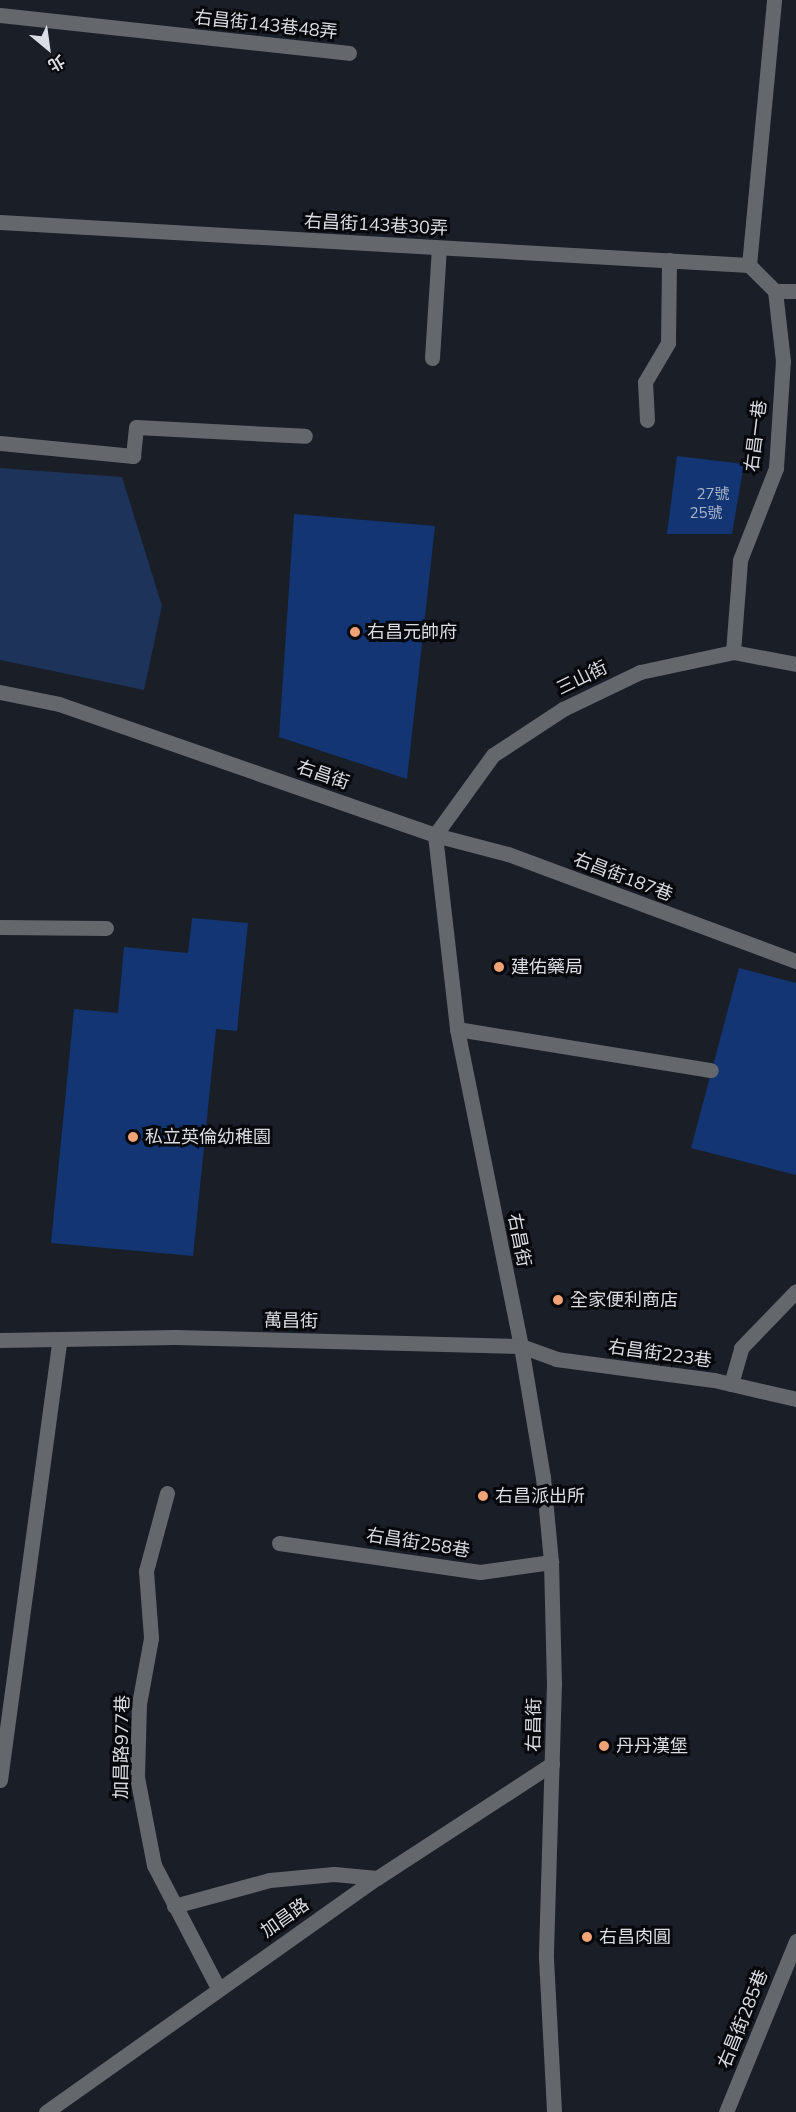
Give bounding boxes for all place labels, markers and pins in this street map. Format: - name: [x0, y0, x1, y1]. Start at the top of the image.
- place label: 右昌元帥府: [367, 621, 457, 643]
- marker: 右昌元帥府: [348, 625, 362, 639]
- place label: 建佑藥局: [511, 956, 583, 978]
- marker: 建佑藥局: [492, 960, 506, 974]
- place label: 私立英倫幼稚園: [145, 1126, 271, 1148]
- marker: 私立英倫幼稚園: [126, 1130, 140, 1144]
- place label: 全家便利商店: [570, 1289, 678, 1311]
- marker: 全家便利商店: [551, 1293, 565, 1307]
- place label: 右昌派出所: [495, 1485, 585, 1507]
- marker: 右昌派出所: [476, 1489, 490, 1503]
- place label: 丹丹漢堡: [616, 1735, 688, 1757]
- marker: 丹丹漢堡: [597, 1739, 611, 1753]
- place label: 右昌肉圓: [599, 1926, 671, 1948]
- marker: 右昌肉圓: [580, 1930, 594, 1944]

